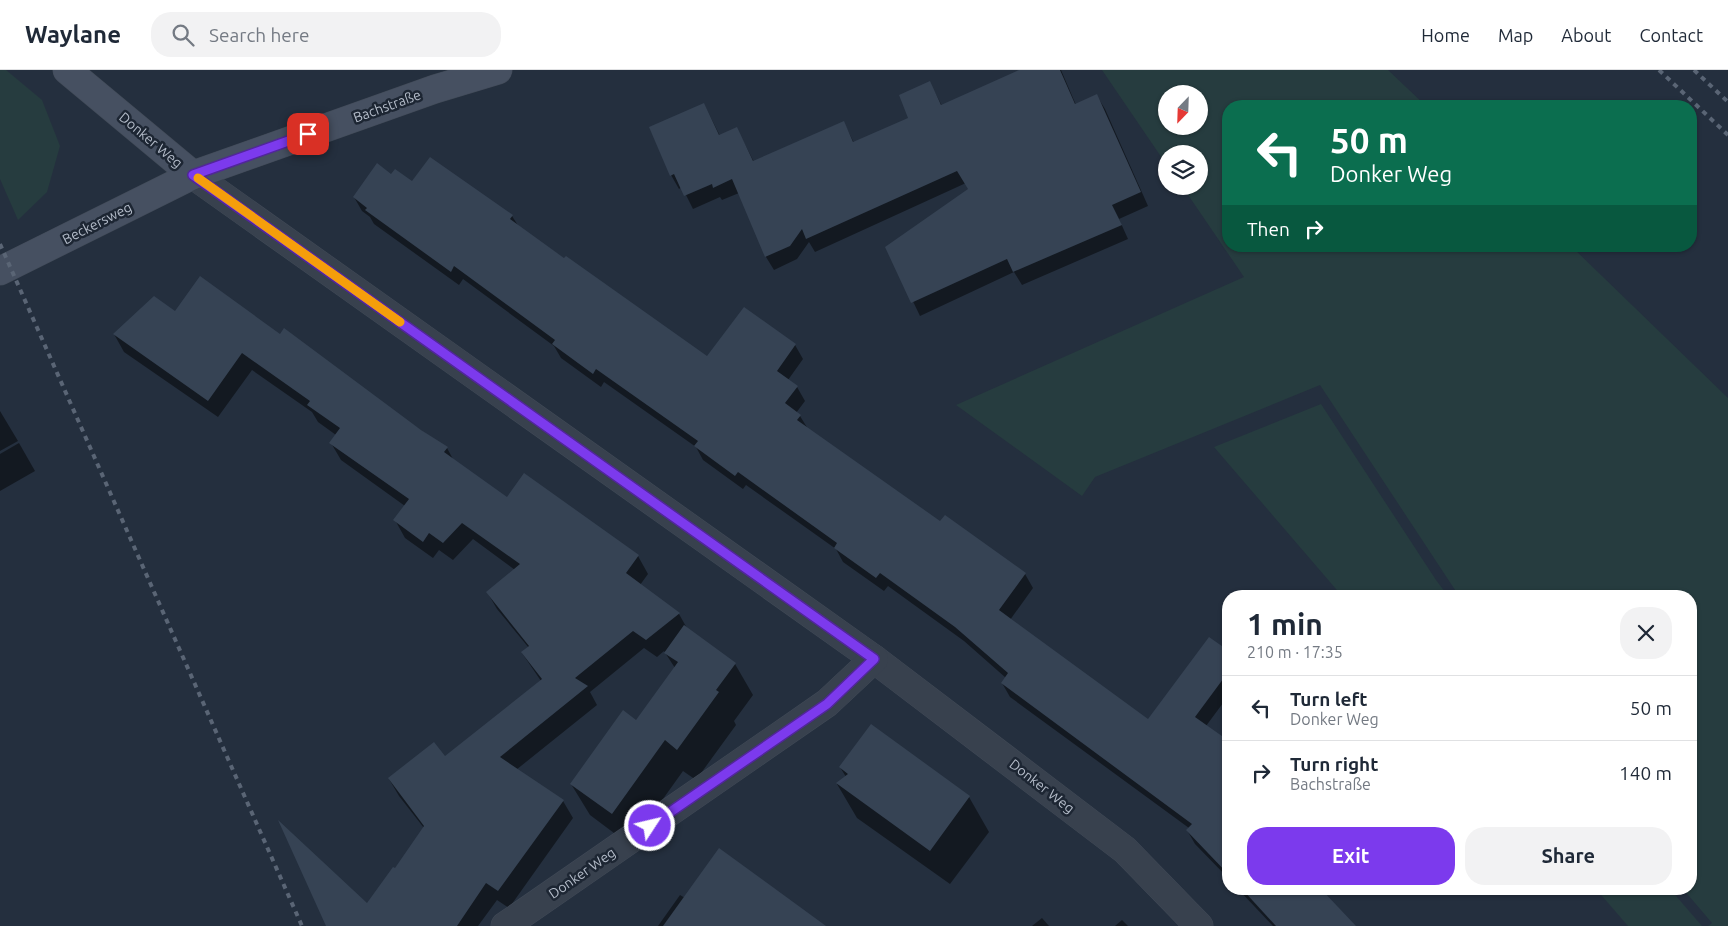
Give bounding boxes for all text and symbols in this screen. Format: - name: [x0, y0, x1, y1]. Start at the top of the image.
- search box: [151, 12, 501, 57]
- text: Waylane: [25, 21, 121, 48]
- icon: search: [169, 21, 197, 49]
- text: Search here: [209, 24, 309, 46]
- text: Home: [1421, 25, 1470, 45]
- text: Map: [1498, 25, 1533, 45]
- text: About: [1561, 25, 1611, 45]
- text: Contact: [1639, 25, 1703, 45]
- north arrow: [1158, 85, 1208, 135]
- map controls: [1158, 85, 1208, 195]
- street label: Bachstraße: [351, 86, 423, 126]
- street label: Donker Weg: [116, 109, 186, 171]
- pin: [287, 113, 329, 155]
- icon: arrive: [294, 120, 322, 148]
- icon: left: [1247, 120, 1312, 185]
- text: 50 m: [1330, 120, 1408, 160]
- button: layers: [1158, 145, 1208, 195]
- text: Donker Weg: [1330, 161, 1452, 186]
- street label: Beckersweg: [60, 199, 134, 247]
- icon: right: [1300, 215, 1328, 243]
- text: Then: [1247, 218, 1290, 240]
- text: 1 min: [1247, 607, 1323, 641]
- button: close: [1620, 607, 1672, 659]
- text: 210 m · 17:35: [1247, 643, 1343, 661]
- text: Turn left: [1290, 688, 1368, 710]
- icon: left: [1247, 694, 1275, 722]
- text: 50 m: [1630, 697, 1672, 719]
- text: Donker Weg: [1290, 710, 1379, 728]
- text: Turn right: [1290, 753, 1378, 775]
- street label: Donker Weg: [1006, 756, 1078, 816]
- icon: right: [1247, 759, 1275, 787]
- text: 140 m: [1619, 762, 1672, 784]
- text: Bachstraße: [1290, 775, 1371, 793]
- position arrow: [623, 799, 675, 851]
- button: Exit: [1247, 827, 1455, 885]
- button: Share: [1465, 827, 1672, 885]
- street label: Donker Weg: [546, 844, 618, 902]

